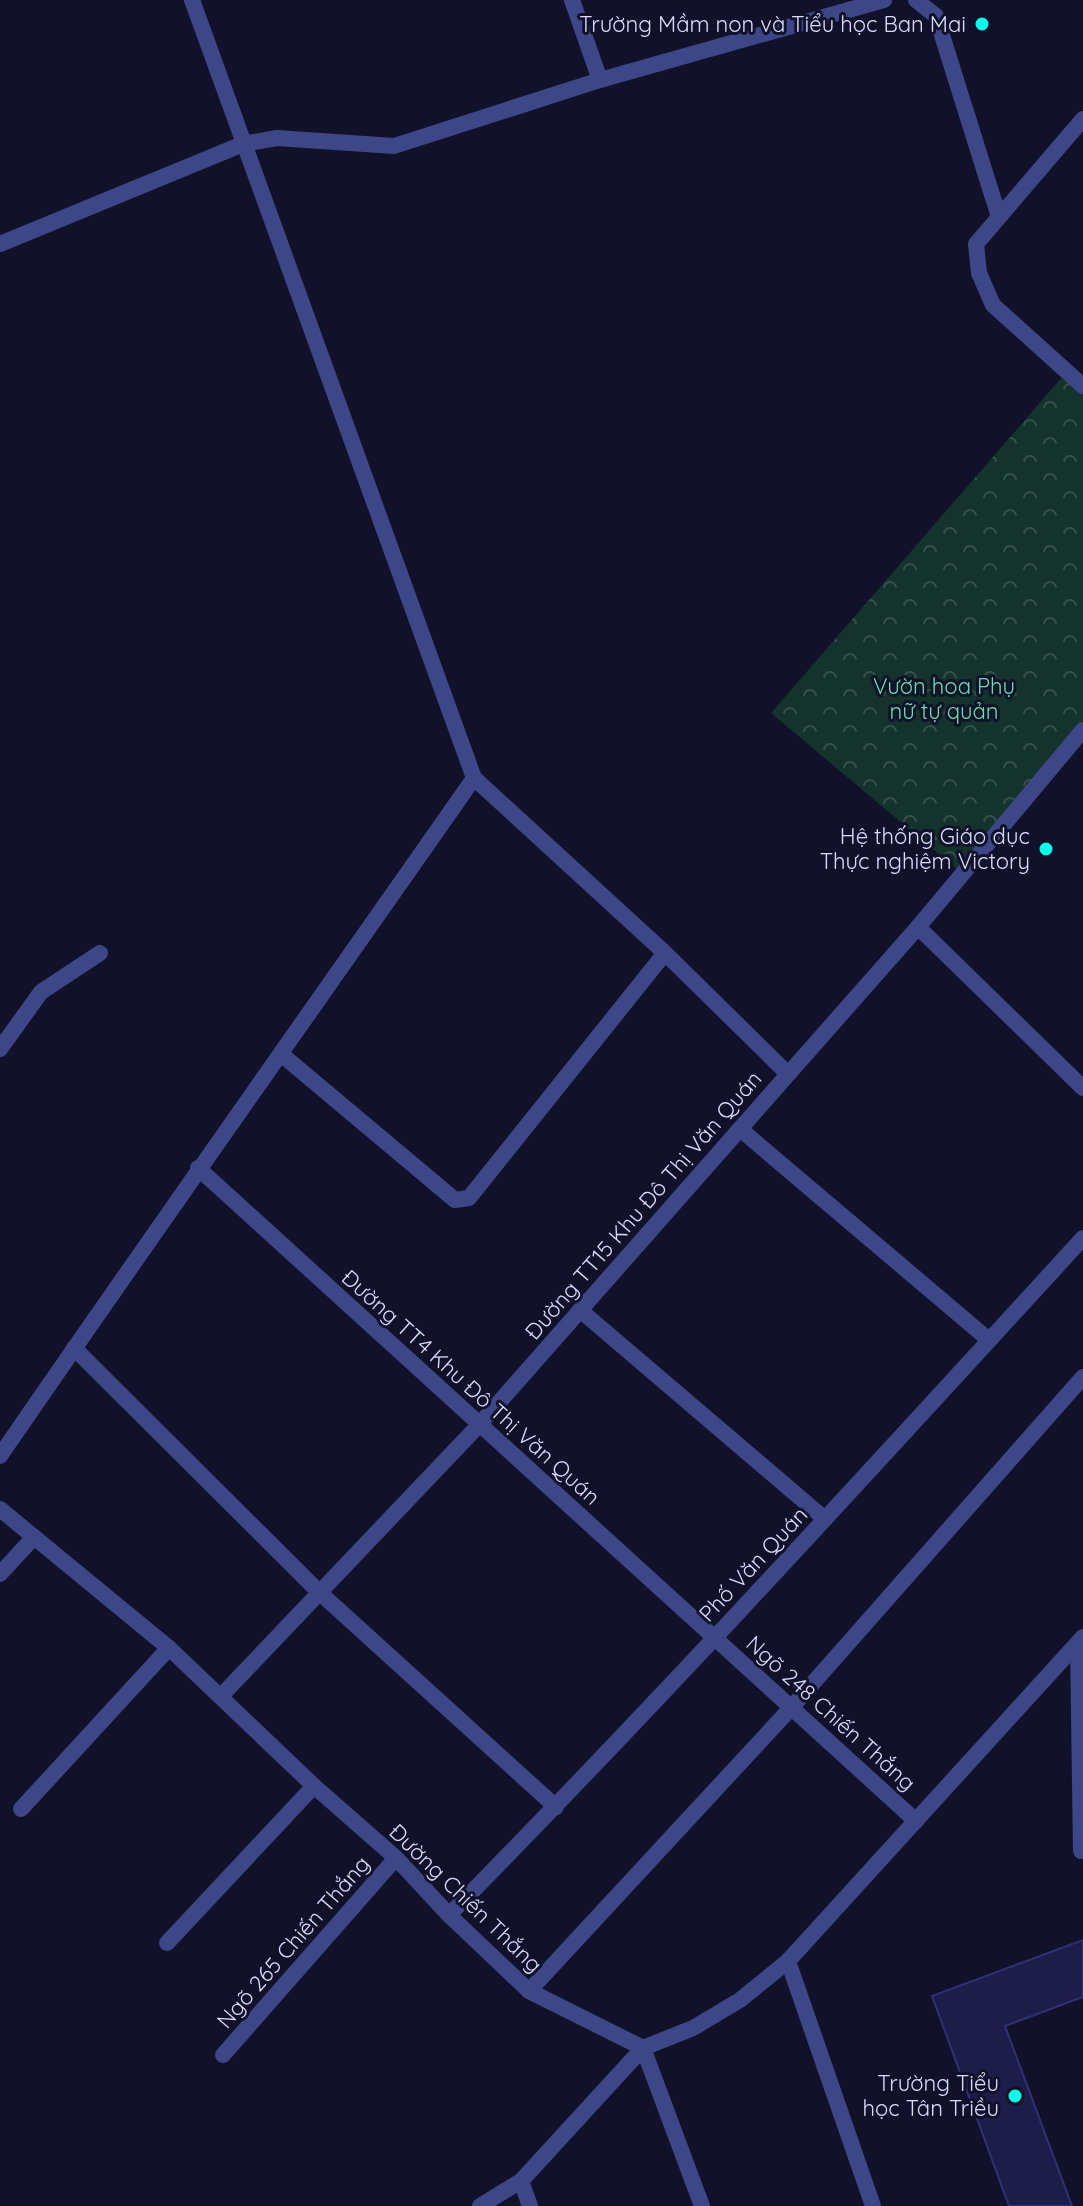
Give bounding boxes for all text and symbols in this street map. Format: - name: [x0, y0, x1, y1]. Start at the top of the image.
- place label: Trường Mầm non và Tiểu học Ban Mai: [579, 10, 966, 38]
- marker: Trường Mầm non và Tiểu học Ban Mai: [973, 15, 991, 33]
- park label: Vườn hoa Phụ nữ tự quản: [873, 672, 1015, 725]
- place label: Hệ thống Giáo dục Thực nghiệm Victory: [820, 822, 1030, 875]
- marker: Hệ thống Giáo dục Thực nghiệm Victory: [1037, 840, 1055, 858]
- street label: Đường TT15 Khu Đô Thị Văn Quán: [519, 1065, 767, 1345]
- street label: Đường TT4 Khu Đô Thị Văn Quán: [336, 1263, 606, 1511]
- street label: Phố Văn Quán: [693, 1501, 813, 1627]
- street label: Ngõ 248 Chiến Thắng: [740, 1629, 922, 1797]
- street label: Đường Chiến Thắng: [383, 1818, 549, 1978]
- street label: Ngõ 265 Chiến Thắng: [210, 1850, 376, 2034]
- place label: Trường Tiểu học Tân Triều: [863, 2069, 999, 2122]
- marker: Trường Tiểu học Tân Triều: [1006, 2087, 1024, 2105]

